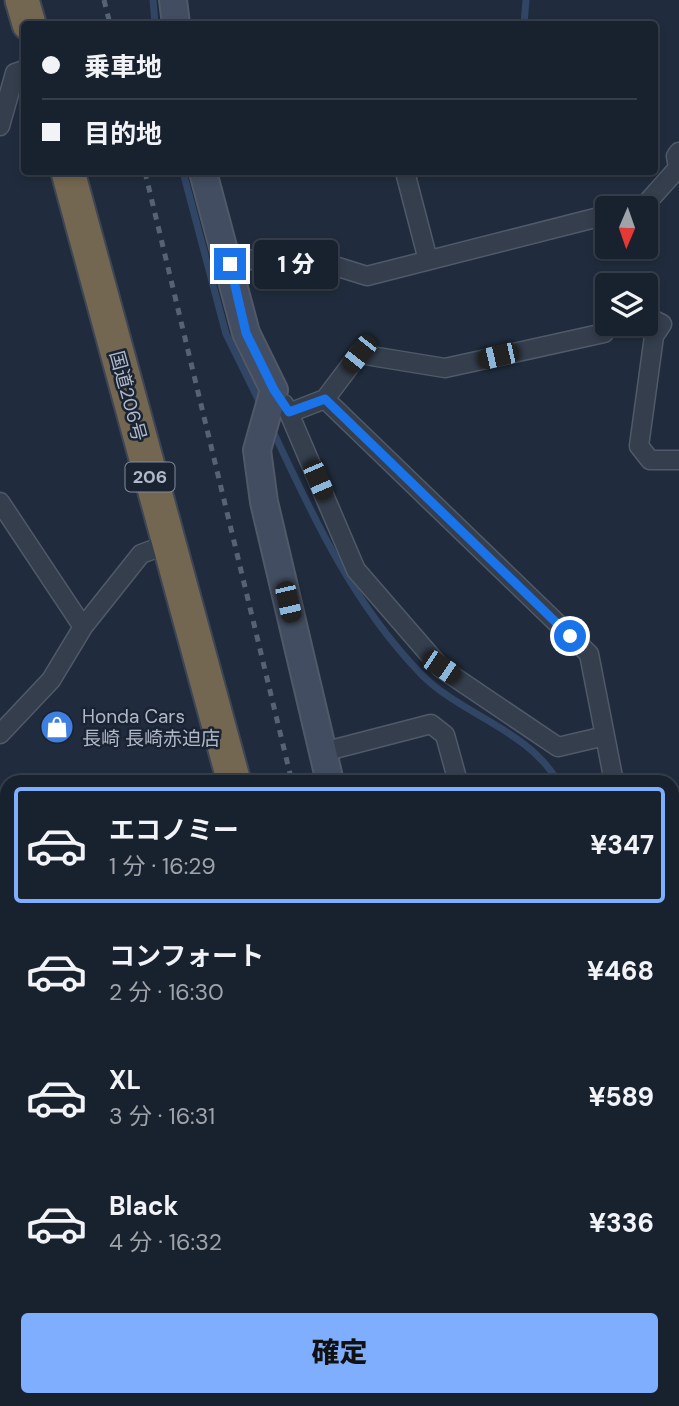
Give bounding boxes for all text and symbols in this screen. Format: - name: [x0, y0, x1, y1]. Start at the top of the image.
- text: 乗車地: [84, 50, 162, 84]
- text: 目的地: [84, 117, 162, 151]
- north arrow: [595, 196, 658, 259]
- map controls: [595, 196, 658, 336]
- callout: 1 分: [254, 240, 338, 288]
- route end: [214, 248, 246, 280]
- text: 1 分: [278, 249, 314, 279]
- button: layers: [595, 273, 658, 336]
- car: [338, 331, 381, 377]
- car: [476, 341, 521, 371]
- street label: 国道206号: [104, 348, 152, 444]
- car: [301, 457, 336, 503]
- road number: 206: [125, 462, 174, 491]
- car: [274, 579, 303, 625]
- route start: [554, 620, 586, 652]
- car: [418, 647, 465, 687]
- place label: Honda Cars 長崎 長崎赤迫店: [82, 704, 220, 751]
- shop icon: Honda Cars 長崎 長崎赤迫店: [38, 708, 76, 746]
- text: エコノミー: [109, 813, 239, 847]
- icon: car: [25, 814, 88, 877]
- text: ¥347: [590, 828, 654, 862]
- text: 1 分 · 16:29: [109, 851, 216, 881]
- text: コンフォート: [109, 939, 264, 973]
- icon: car: [25, 940, 88, 1003]
- text: ¥468: [587, 954, 654, 988]
- text: 2 分 · 16:30: [109, 977, 224, 1007]
- text: XL: [109, 1063, 141, 1097]
- icon: car: [25, 1066, 88, 1129]
- text: ¥589: [588, 1080, 654, 1114]
- text: 3 分 · 16:31: [109, 1101, 215, 1131]
- text: Black: [109, 1189, 179, 1223]
- icon: car: [25, 1192, 88, 1255]
- text: ¥336: [589, 1206, 654, 1240]
- text: 4 分 · 16:32: [109, 1227, 222, 1257]
- button: 確定: [21, 1313, 658, 1393]

